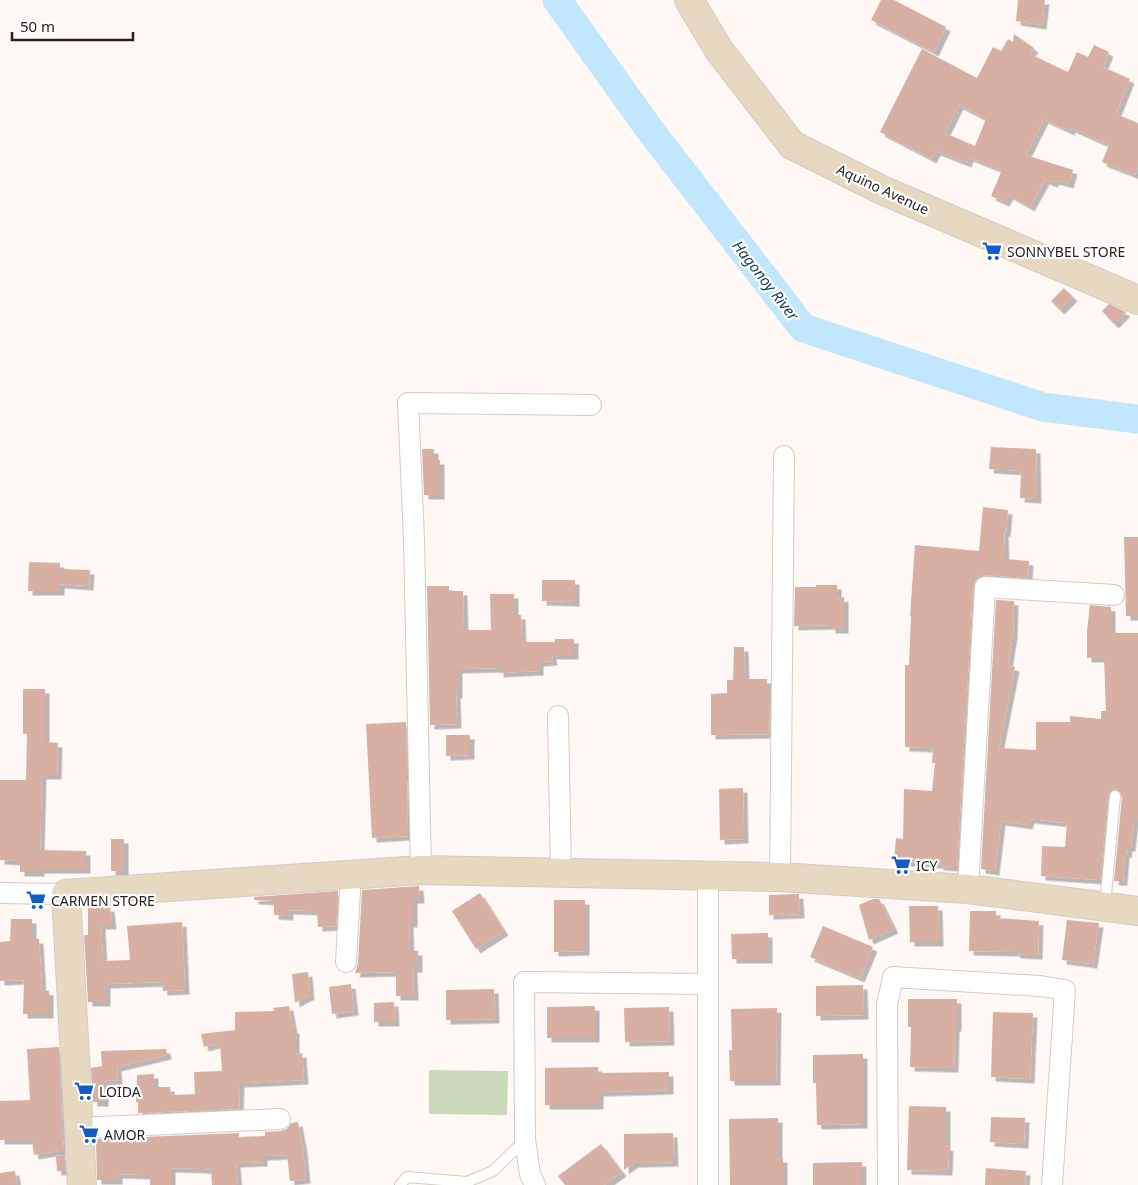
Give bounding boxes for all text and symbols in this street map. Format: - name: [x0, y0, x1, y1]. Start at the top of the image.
- scale bar: [12, 10, 134, 42]
- text: 50 m: [20, 16, 55, 36]
- street label: Aquino Avenue: [834, 159, 932, 219]
- water label: Hagonoy River: [728, 236, 804, 325]
- supermarket icon: SONNYBEL STORE: [981, 240, 1003, 262]
- place label: SONNYBEL STORE: [1007, 242, 1125, 261]
- supermarket icon: ICY: [890, 854, 912, 876]
- place label: ICY: [916, 856, 938, 875]
- supermarket icon: CARMEN STORE: [25, 889, 47, 911]
- place label: CARMEN STORE: [51, 891, 155, 910]
- supermarket icon: LOIDA: [73, 1080, 95, 1102]
- place label: LOIDA: [99, 1082, 141, 1101]
- supermarket icon: AMOR: [78, 1123, 100, 1145]
- place label: AMOR: [104, 1125, 146, 1144]

